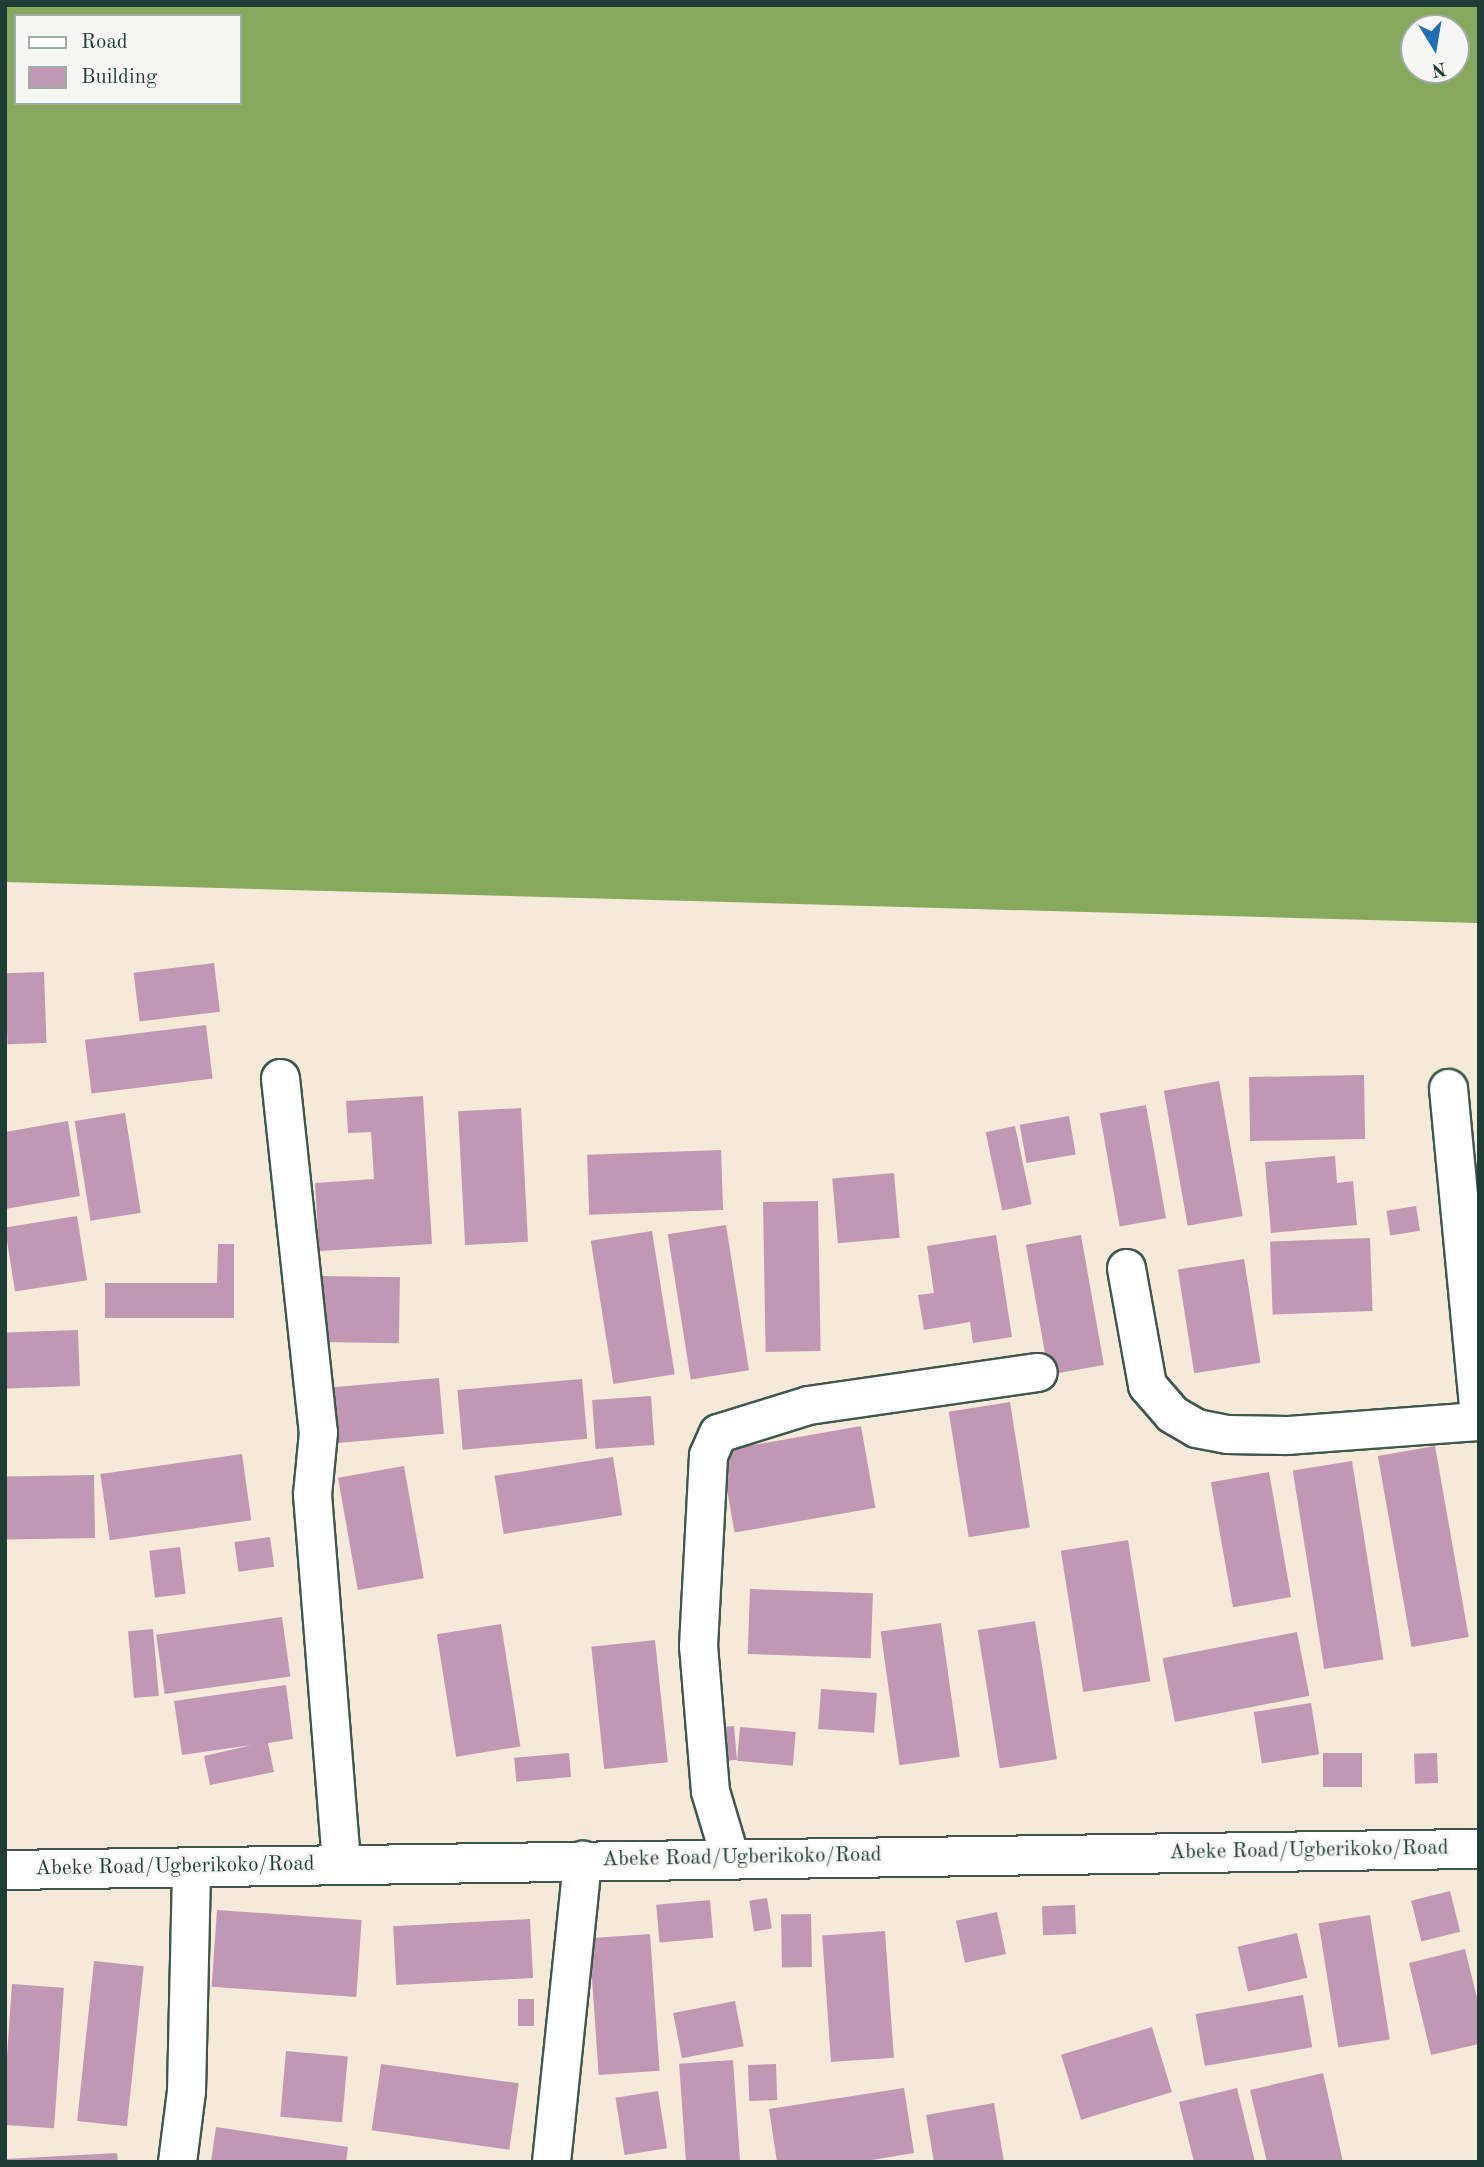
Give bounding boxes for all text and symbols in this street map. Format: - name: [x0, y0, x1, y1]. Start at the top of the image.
- legend: [14, 14, 242, 105]
- north arrow: [1400, 14, 1470, 84]
- text: Road: [81, 32, 128, 53]
- text: N: [1430, 57, 1448, 79]
- text: Building: [81, 67, 157, 88]
- street label: Abeke Road/Ugberikoko/Road: [1169, 1836, 1449, 1866]
- street label: Abeke Road/Ugberikoko/Road: [602, 1843, 882, 1873]
- street label: Abeke Road/Ugberikoko/Road: [35, 1852, 315, 1882]

